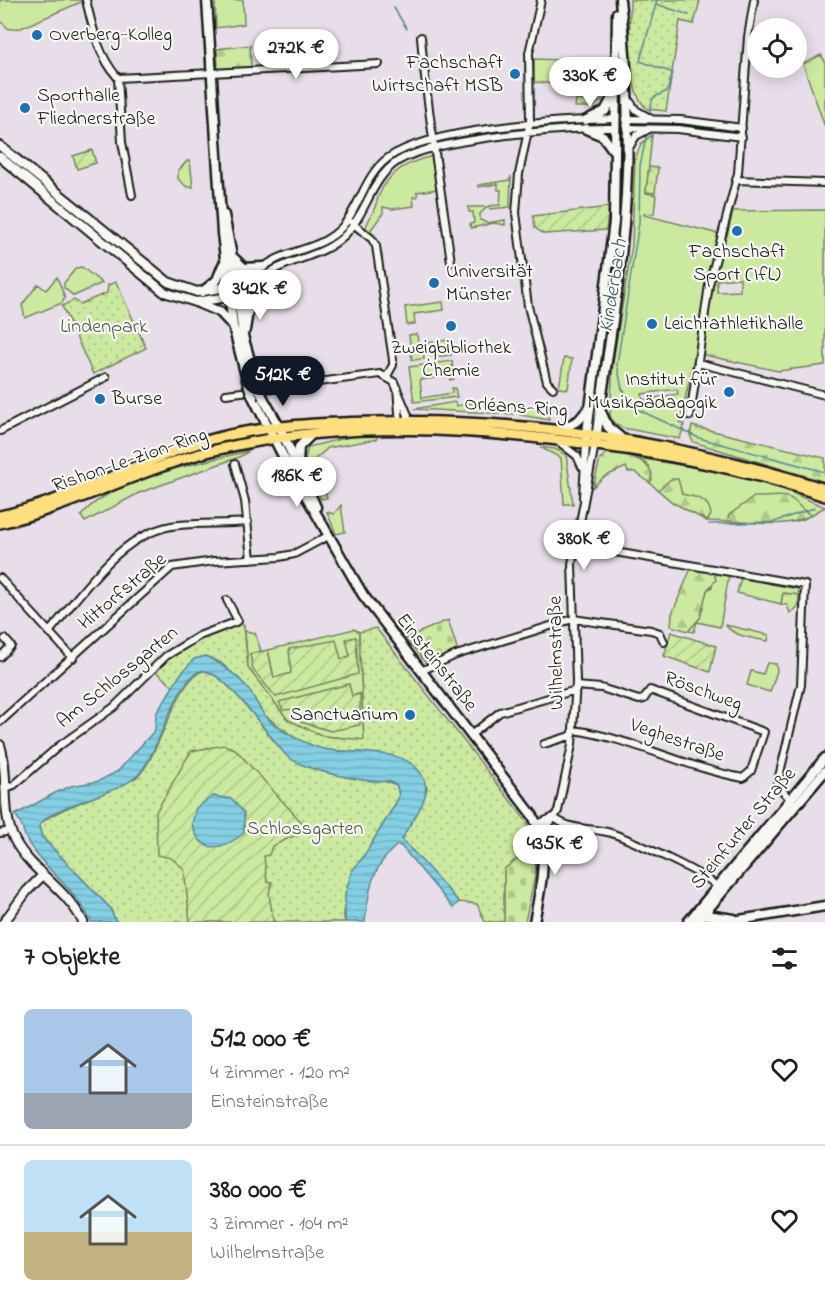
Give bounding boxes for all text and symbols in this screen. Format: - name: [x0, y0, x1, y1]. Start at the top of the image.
- map controls: [747, 18, 807, 78]
- button: locate: [747, 18, 807, 78]
- place label: Overberg-Kolleg: [49, 21, 172, 51]
- marker: Overberg-Kolleg: [30, 28, 44, 42]
- pin: 272K €: [247, 29, 345, 80]
- text: 272K €: [268, 34, 324, 63]
- place label: Fachschaft Wirtschaft MSB: [372, 49, 503, 101]
- pin: 330K €: [541, 57, 639, 108]
- text: 330K €: [563, 62, 617, 91]
- marker: Fachschaft Wirtschaft MSB: [508, 67, 522, 81]
- place label: Sporthalle Fliednerstraße: [36, 82, 155, 134]
- marker: Sporthalle Fliednerstraße: [18, 101, 32, 115]
- marker: Fachschaft Sport (IfL): [730, 224, 744, 238]
- water label: Kinderbach: [592, 236, 636, 335]
- place label: Fachschaft Sport (IfL): [688, 238, 786, 290]
- place label: Universität Münster: [446, 258, 533, 310]
- pin: 342K €: [211, 270, 309, 321]
- text: 342K €: [232, 275, 288, 304]
- marker: Universität Münster: [427, 276, 441, 290]
- place label: Leichtathletikhalle: [664, 310, 803, 339]
- park label: Lindenpark: [60, 313, 148, 342]
- marker: Leichtathletikhalle: [645, 317, 659, 331]
- marker: Zweigbibliothek Chemie: [444, 319, 458, 333]
- place label: Zweigbibliothek Chemie: [391, 334, 512, 386]
- pin: 512K €: [234, 356, 332, 407]
- text: 512K €: [255, 361, 311, 390]
- place label: Institut für Musikpädagogik: [587, 366, 718, 419]
- place label: Burse: [111, 385, 162, 414]
- marker: Institut für Musikpädagogik: [722, 385, 736, 399]
- street label: Orléans-Ring: [463, 390, 569, 427]
- marker: Burse: [93, 392, 107, 406]
- street label: Rishon-Le-Zion-Ring: [49, 421, 212, 502]
- pin: 186K €: [248, 457, 346, 508]
- text: 186K €: [271, 462, 323, 491]
- pin: 380K €: [535, 520, 633, 571]
- text: 380K €: [557, 525, 611, 554]
- street label: Hittorfstraße: [72, 546, 174, 638]
- street label: Wilhelmstraße: [542, 596, 572, 710]
- street label: Einsteinstraße: [388, 607, 484, 719]
- street label: Am Schlossgarten: [51, 620, 186, 737]
- street label: Röschweg: [660, 665, 746, 720]
- place label: Sanctuarium: [290, 701, 398, 730]
- marker: Sanctuarium: [403, 708, 417, 722]
- street label: Veghestraße: [625, 711, 728, 772]
- street label: Steinfurter Straße: [684, 762, 804, 896]
- park label: Schlossgarten: [247, 815, 364, 845]
- pin: 435K €: [506, 825, 604, 876]
- text: 435K €: [527, 830, 583, 859]
- text: 7 Objekte: [24, 939, 120, 977]
- icon: filters: [768, 942, 801, 975]
- text: 512 000 €: [210, 1021, 311, 1059]
- icon: home: [72, 1033, 144, 1105]
- icon: heart: [768, 1053, 801, 1086]
- text: 4 Zimmer · 120 m²: [210, 1059, 350, 1088]
- text: Einsteinstraße: [210, 1088, 328, 1117]
- text: 380 000 €: [210, 1172, 307, 1210]
- icon: home: [72, 1184, 144, 1256]
- icon: heart: [768, 1204, 801, 1237]
- text: 3 Zimmer · 104 m²: [210, 1210, 348, 1239]
- text: Wilhelmstraße: [210, 1239, 324, 1268]

